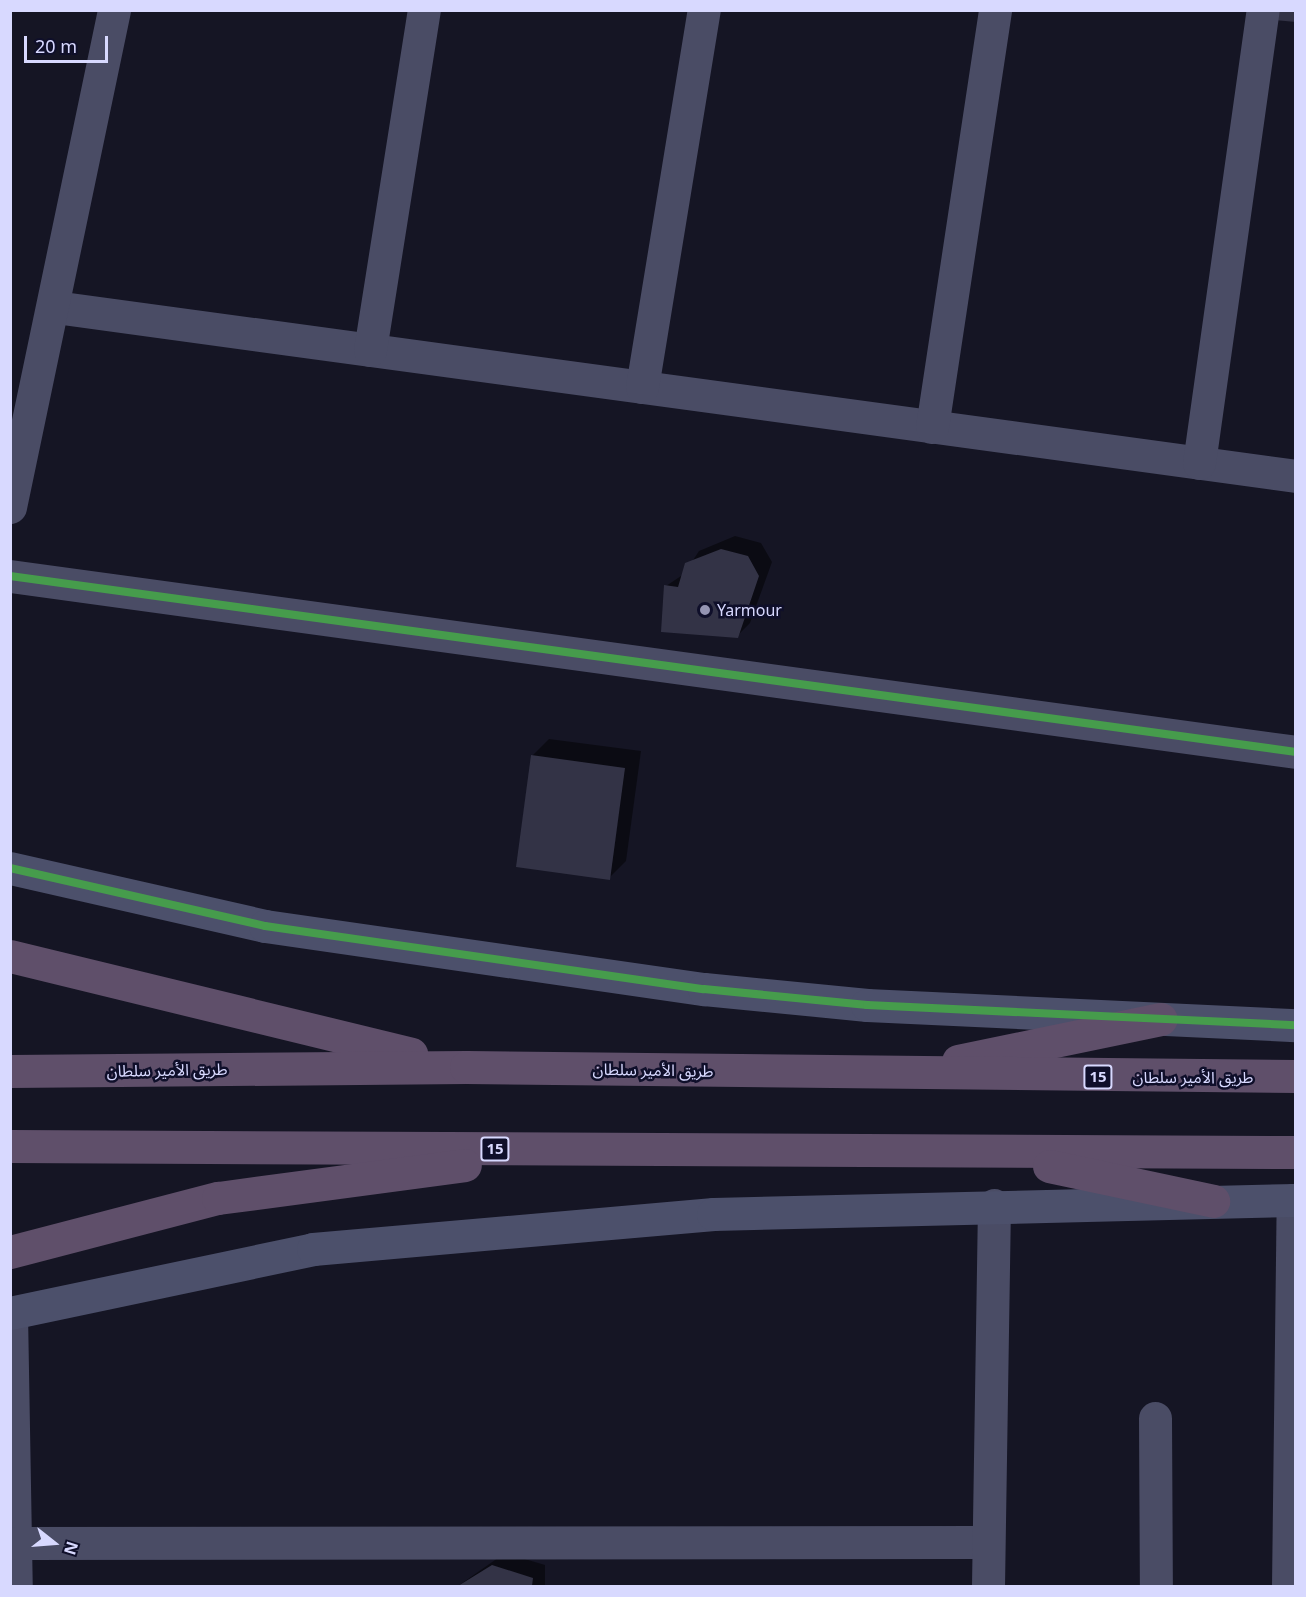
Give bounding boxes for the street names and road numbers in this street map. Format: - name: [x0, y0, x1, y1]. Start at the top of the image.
- street label: طريق الأمير سلطان: [106, 1059, 228, 1081]
- street label: طريق الأمير سلطان: [592, 1059, 714, 1081]
- road number: 15: [1083, 1065, 1113, 1089]
- street label: طريق الأمير سلطان: [1133, 1067, 1253, 1087]
- road number: 15: [480, 1137, 510, 1161]

